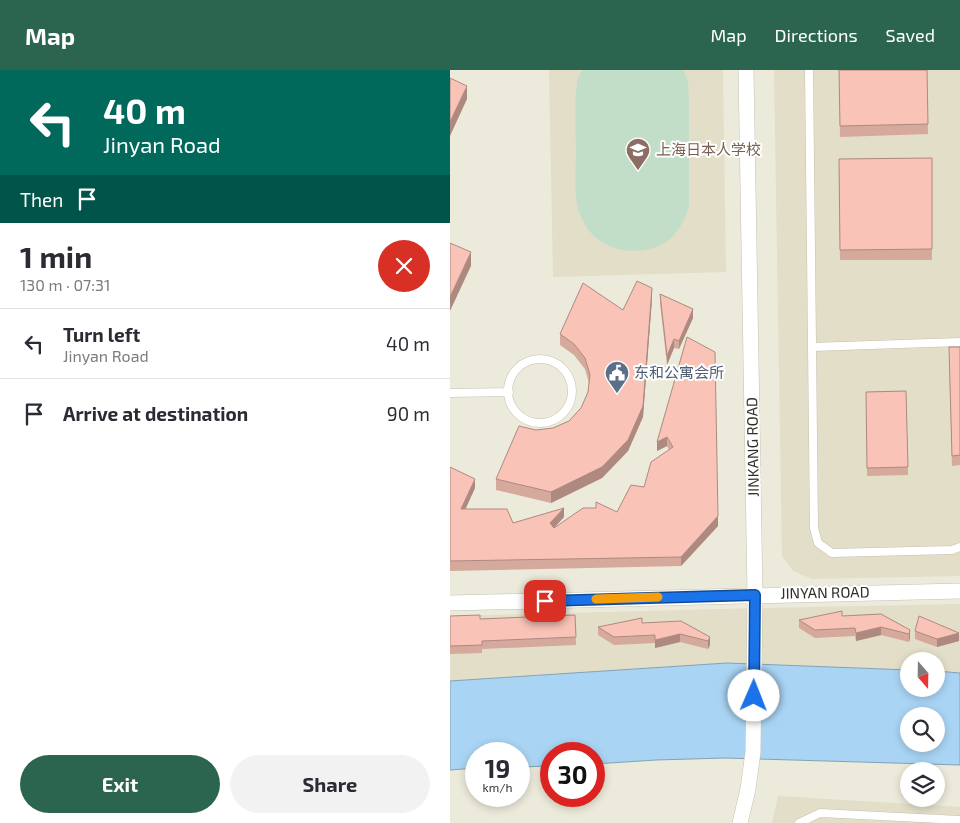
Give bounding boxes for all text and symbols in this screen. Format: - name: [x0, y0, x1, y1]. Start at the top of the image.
- text: Map: [25, 21, 75, 50]
- text: Map: [710, 24, 747, 46]
- text: Directions: [775, 24, 858, 46]
- text: Saved: [886, 24, 935, 46]
- text: 40 m: [103, 89, 186, 131]
- icon: left: [20, 90, 85, 155]
- text: Jinyan Road: [103, 131, 221, 157]
- school or university icon: 上海日本人学校: [625, 137, 651, 171]
- place label: 上海日本人学校: [656, 140, 761, 158]
- icon: arrive: [73, 185, 101, 213]
- text: Then: [20, 188, 63, 211]
- text: 1 min: [20, 238, 92, 274]
- button: close: [378, 240, 430, 292]
- text: 130 m · 07:31: [20, 275, 110, 294]
- text: Turn left: [63, 323, 140, 346]
- icon: left: [20, 330, 48, 358]
- text: 40 m: [386, 332, 430, 355]
- text: Jinyan Road: [63, 346, 149, 365]
- public building icon: 东和公寓会所: [604, 360, 630, 394]
- place label: 东和公寓会所: [634, 363, 724, 381]
- street label: JINKANG ROAD: [742, 397, 762, 497]
- icon: arrive: [20, 400, 48, 428]
- text: Arrive at destination: [63, 402, 248, 425]
- text: 90 m: [387, 402, 430, 425]
- pin: [524, 580, 566, 622]
- street label: JINYAN ROAD: [780, 582, 870, 602]
- icon: arrive: [531, 587, 559, 615]
- north arrow: [900, 652, 945, 698]
- map controls: [900, 652, 945, 807]
- position arrow: [727, 669, 779, 721]
- button: search: [900, 707, 945, 752]
- speed limit sign: 30: [540, 742, 605, 807]
- text: 19: [485, 753, 510, 783]
- button: Exit: [20, 755, 220, 813]
- button: Share: [230, 755, 430, 813]
- button: layers: [900, 762, 945, 807]
- text: km/h: [483, 780, 512, 794]

